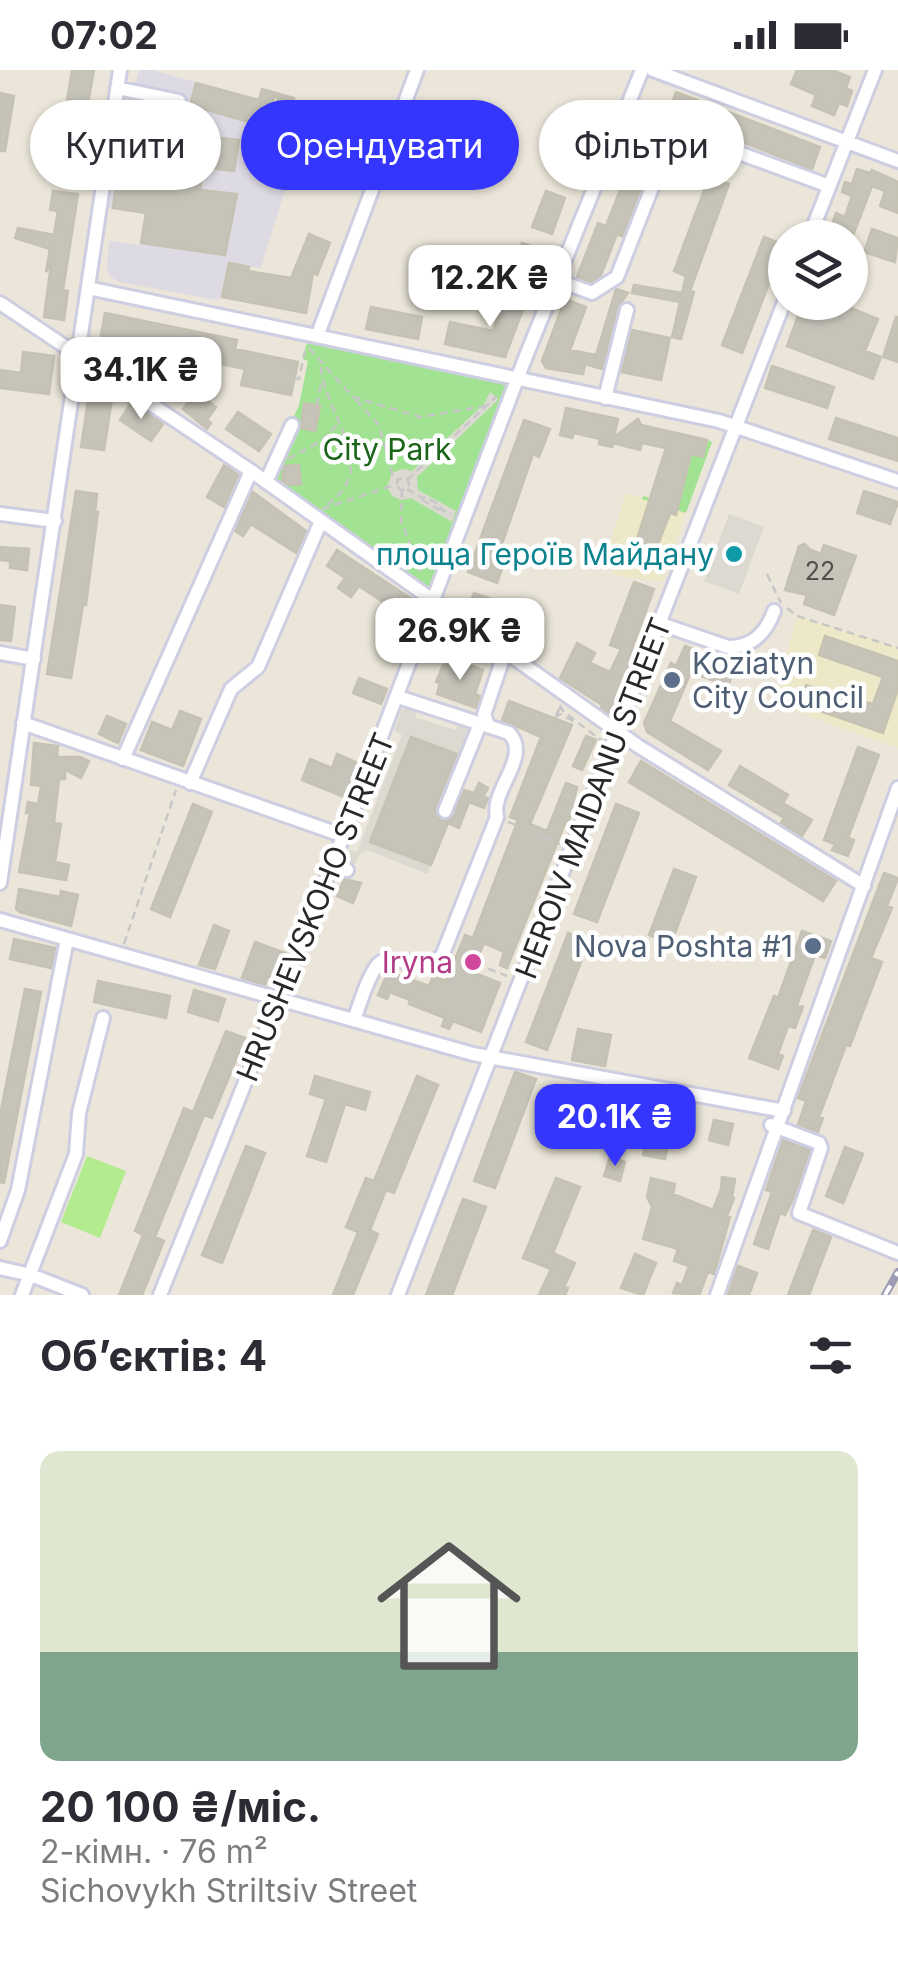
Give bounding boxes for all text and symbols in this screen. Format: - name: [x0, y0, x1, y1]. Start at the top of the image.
- text: 07:02: [50, 12, 158, 58]
- chip: Купити: [30, 100, 221, 190]
- chip: Орендувати: [241, 100, 519, 190]
- chip: Фільтри: [539, 100, 744, 190]
- map controls: [768, 220, 868, 320]
- button: layers: [768, 220, 868, 320]
- pin: 12.2K ₴: [398, 245, 582, 330]
- text: 12.2K ₴: [430, 258, 550, 297]
- pin: 34.1K ₴: [49, 337, 233, 422]
- text: 34.1K ₴: [82, 350, 200, 389]
- park label: City Park: [322, 431, 452, 467]
- place label: площа Героїв Майдану: [376, 536, 714, 572]
- marker: площа Героїв Майдану: [723, 543, 745, 565]
- house number: 22: [805, 556, 835, 586]
- pin: 26.9K ₴: [368, 598, 552, 683]
- text: 26.9K ₴: [397, 611, 523, 650]
- street label: HEROIV MAIDANU STREET: [507, 612, 679, 984]
- place label: Koziatyn City Council: [692, 645, 864, 715]
- marker: Koziatyn City Council: [661, 669, 683, 691]
- street label: HRUSHEVSKOHO STREET: [229, 728, 401, 1086]
- place label: Nova Poshta #1: [574, 928, 793, 964]
- marker: Nova Poshta #1: [802, 935, 824, 957]
- place label: Iryna: [382, 944, 453, 980]
- marker: Iryna: [462, 951, 484, 973]
- pin: 20.1K ₴: [523, 1084, 707, 1169]
- text: 20.1K ₴: [557, 1097, 673, 1136]
- icon: filters: [803, 1328, 858, 1383]
- text: Об’єктів: 4: [40, 1330, 267, 1381]
- icon: home: [359, 1516, 539, 1696]
- text: 20 100 ₴/міс.: [40, 1781, 321, 1832]
- text: 2-кімн. · 76 m²: [40, 1832, 268, 1871]
- text: Sichovykh Striltsiv Street: [40, 1871, 417, 1910]

